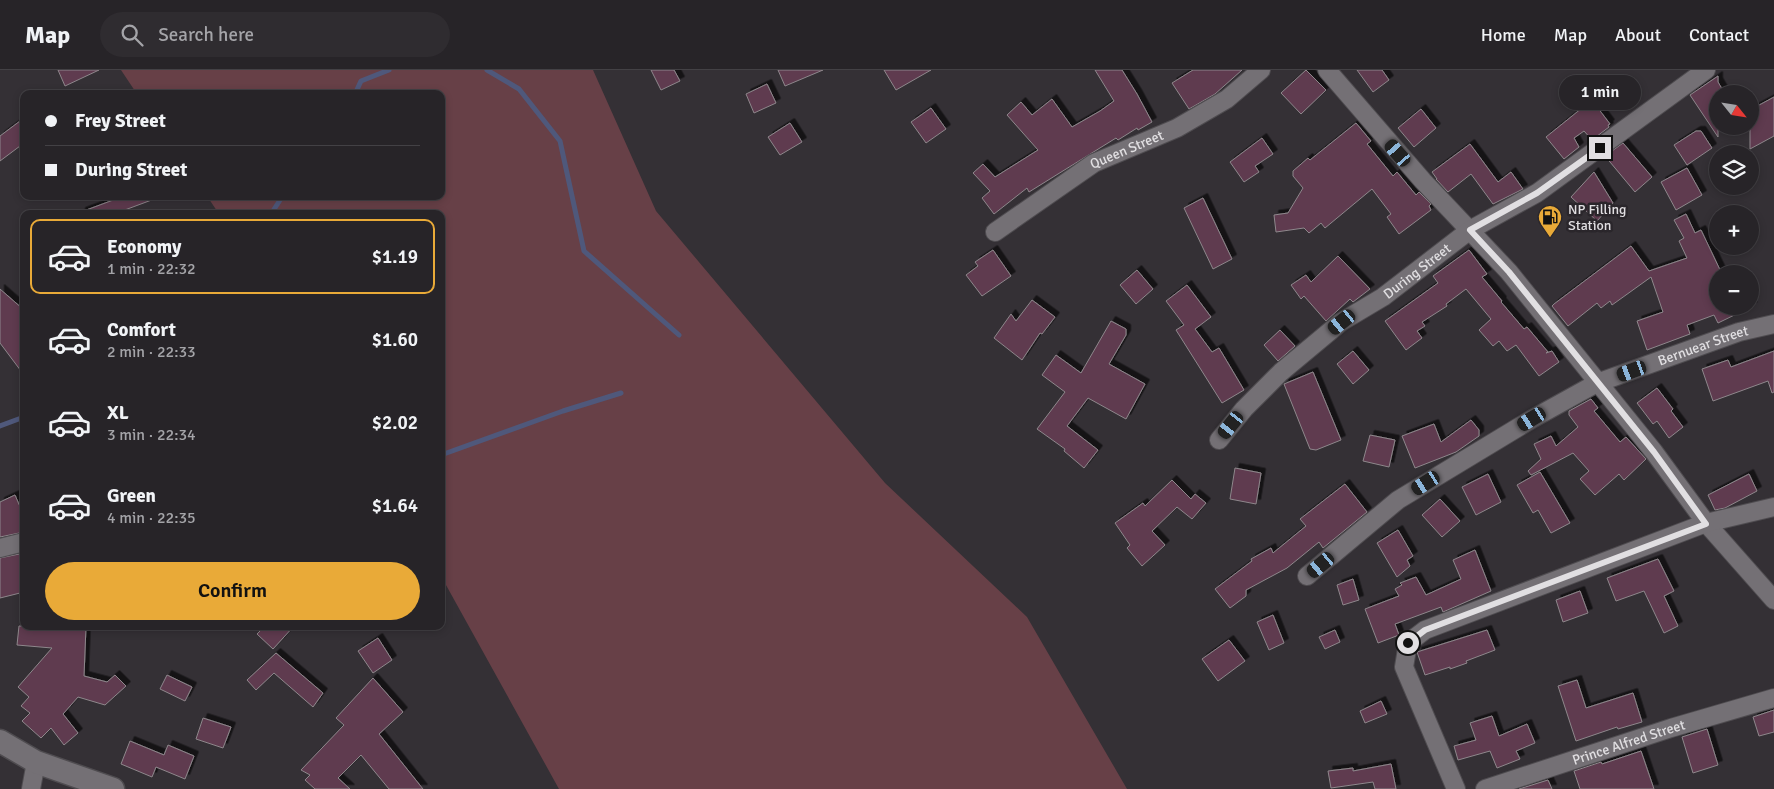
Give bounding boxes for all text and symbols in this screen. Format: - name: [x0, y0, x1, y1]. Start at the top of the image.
- search box: [100, 12, 450, 57]
- text: Map: [25, 20, 70, 50]
- icon: search: [118, 21, 146, 49]
- text: Search here: [158, 23, 254, 47]
- text: Home: [1481, 24, 1526, 46]
- text: Map: [1554, 24, 1587, 46]
- text: About: [1615, 24, 1661, 46]
- text: Contact: [1689, 24, 1749, 46]
- callout: 1 min: [1559, 75, 1641, 110]
- text: 1 min: [1581, 82, 1619, 102]
- north arrow: [1709, 85, 1759, 135]
- map controls: [1709, 85, 1759, 315]
- text: Frey Street: [75, 109, 166, 133]
- street label: Queen Street: [1087, 126, 1166, 172]
- car: [1382, 137, 1413, 169]
- route end: [1589, 137, 1611, 159]
- button: layers: [1709, 145, 1759, 195]
- text: During Street: [75, 158, 187, 182]
- place label: NP Filling Station: [1568, 201, 1626, 234]
- fuel station icon: NP Filling Station: [1537, 204, 1563, 238]
- button: +: [1709, 205, 1759, 255]
- icon: car: [47, 234, 92, 279]
- text: Economy: [107, 235, 181, 259]
- street label: During Street: [1380, 239, 1454, 302]
- text: $1.19: [372, 245, 418, 269]
- text: 1 min · 22:32: [107, 259, 196, 279]
- button: −: [1709, 265, 1759, 315]
- car: [1325, 307, 1358, 337]
- icon: car: [47, 317, 92, 362]
- text: Comfort: [107, 318, 176, 342]
- street label: Bernuear Street: [1655, 322, 1750, 369]
- text: $1.60: [372, 328, 418, 352]
- text: 2 min · 22:33: [107, 342, 196, 362]
- car: [1615, 359, 1648, 383]
- icon: car: [47, 400, 92, 445]
- text: XL: [107, 401, 129, 425]
- car: [1515, 405, 1548, 433]
- car: [1215, 409, 1246, 441]
- text: $2.02: [372, 411, 418, 435]
- text: 3 min · 22:34: [107, 425, 196, 445]
- car: [1409, 469, 1442, 497]
- icon: car: [47, 483, 92, 528]
- text: Green: [107, 484, 156, 508]
- text: $1.64: [372, 494, 418, 518]
- text: 4 min · 22:35: [107, 508, 196, 528]
- car: [1304, 550, 1337, 580]
- button: Confirm: [45, 562, 420, 620]
- route start: [1397, 632, 1419, 654]
- street label: Prince Alfred Street: [1570, 716, 1687, 768]

